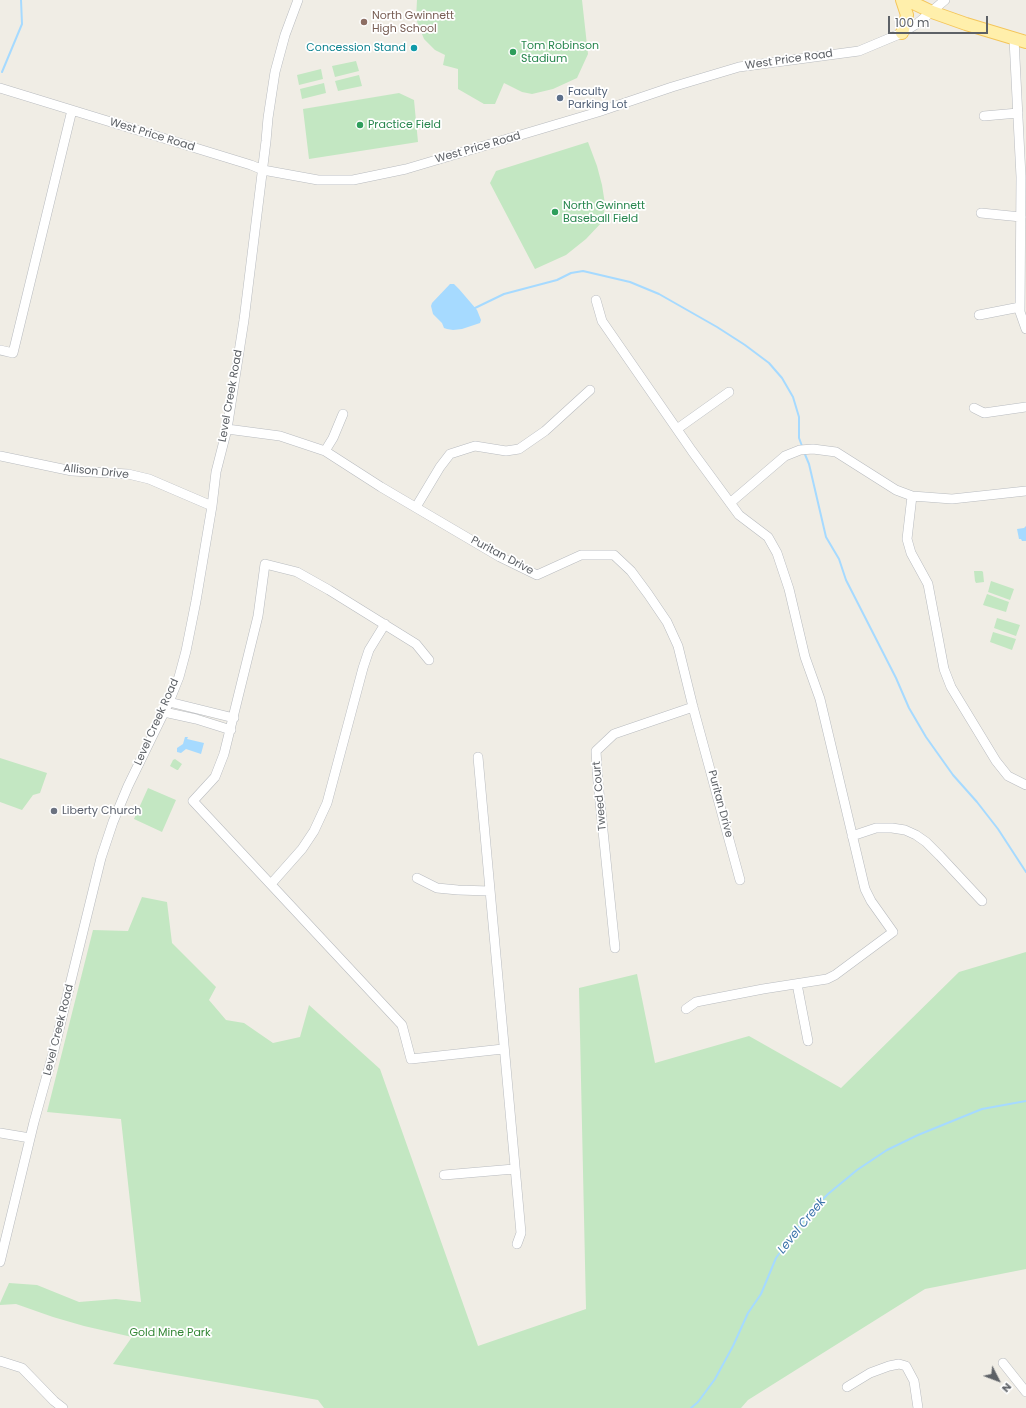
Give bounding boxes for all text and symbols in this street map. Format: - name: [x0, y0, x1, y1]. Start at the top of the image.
- scale bar: [890, 8, 990, 34]
- place label: North Gwinnett High School: [372, 9, 454, 35]
- text: 100 m: [895, 14, 929, 31]
- marker: North Gwinnett High School: [359, 17, 369, 27]
- place label: Tom Robinson Stadium: [521, 39, 599, 65]
- place label: Concession Stand: [306, 41, 406, 55]
- marker: Concession Stand: [409, 43, 419, 53]
- marker: Tom Robinson Stadium: [508, 47, 518, 57]
- street label: West Price Road: [744, 47, 834, 73]
- place label: Faculty Parking Lot: [568, 85, 627, 111]
- marker: Faculty Parking Lot: [555, 93, 565, 103]
- street label: West Price Road: [108, 116, 196, 154]
- place label: Practice Field: [368, 118, 441, 132]
- marker: Practice Field: [355, 120, 365, 130]
- street label: West Price Road: [434, 129, 522, 167]
- place label: North Gwinnett Baseball Field: [563, 199, 645, 225]
- marker: North Gwinnett Baseball Field: [550, 207, 560, 217]
- street label: Level Creek Road: [216, 349, 246, 443]
- street label: Allison Drive: [63, 462, 129, 482]
- street label: Puritan Drive: [468, 534, 536, 578]
- street label: Level Creek Road: [132, 677, 182, 767]
- street label: Tweed Court: [590, 761, 610, 831]
- street label: Puritan Drive: [705, 769, 735, 839]
- place label: Liberty Church: [62, 804, 141, 818]
- marker: Liberty Church: [49, 806, 59, 816]
- street label: Level Creek Road: [41, 983, 77, 1077]
- water label: Level Creek: [775, 1195, 829, 1257]
- park label: Gold Mine Park: [129, 1326, 211, 1340]
- north arrow: [978, 1360, 1018, 1400]
- text: N: [998, 1380, 1016, 1396]

